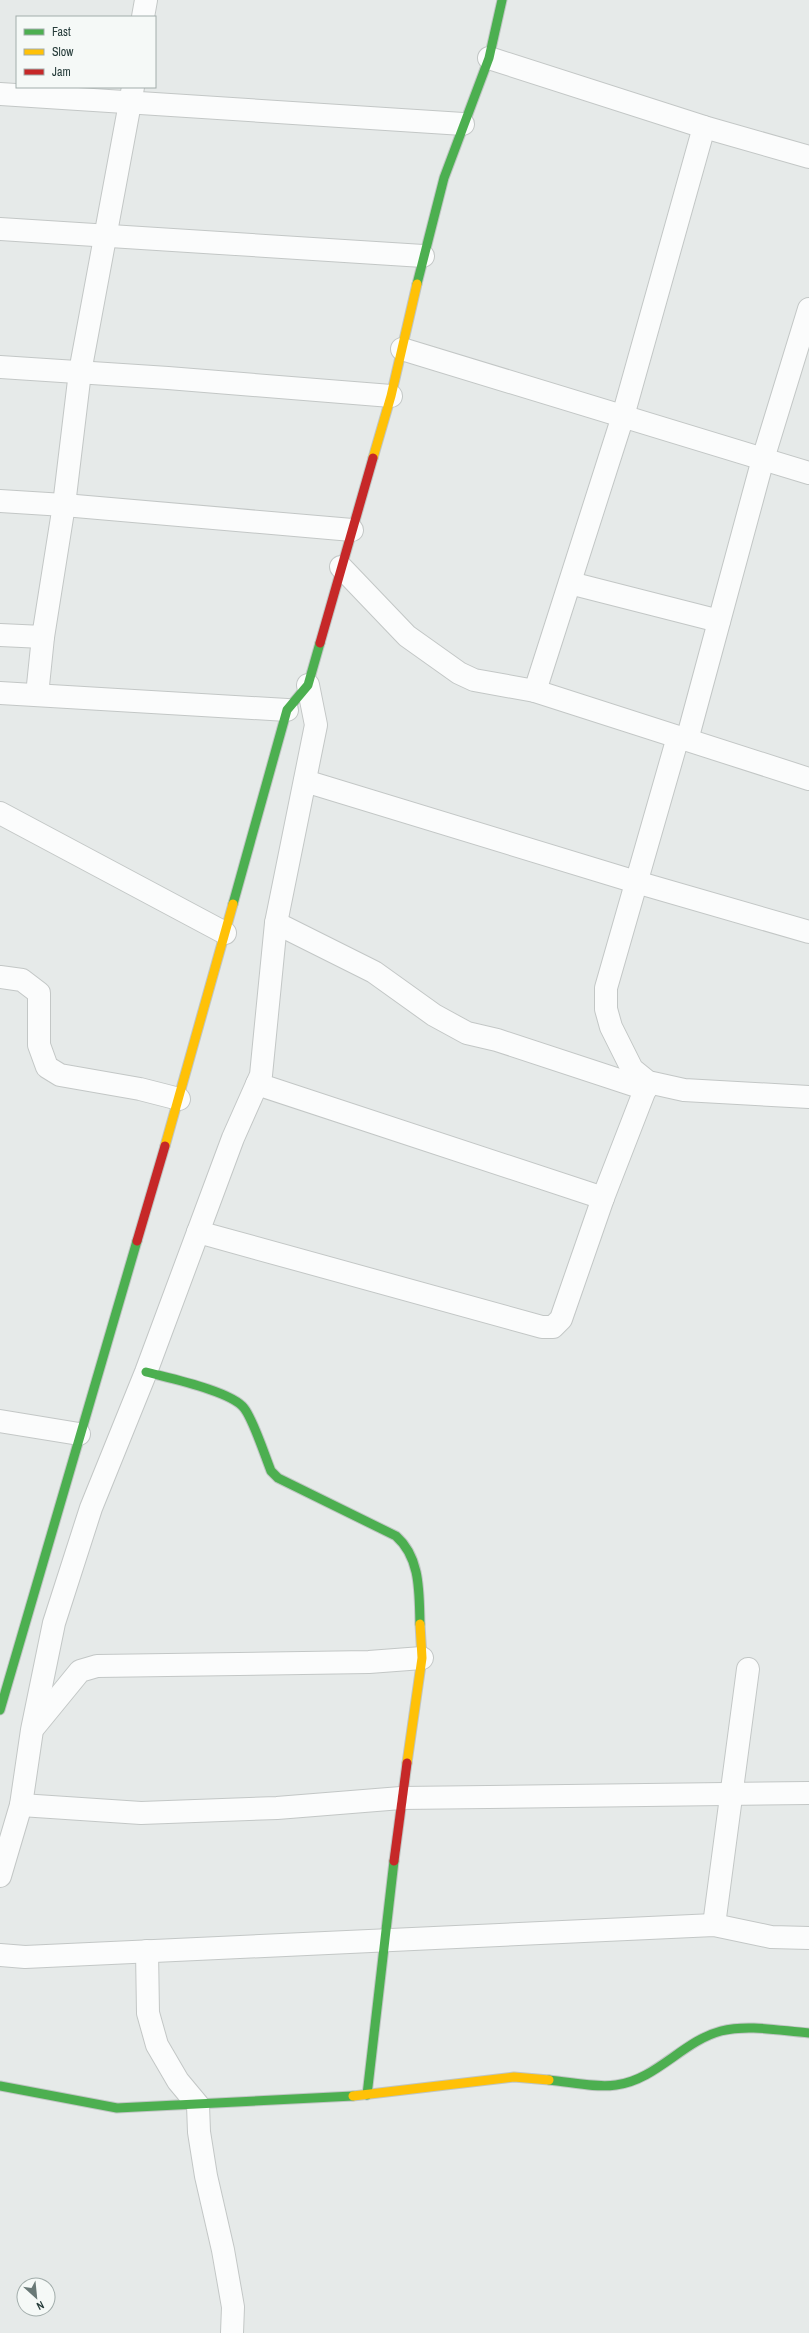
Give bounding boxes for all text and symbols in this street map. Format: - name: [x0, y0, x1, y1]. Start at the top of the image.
- legend: [16, 16, 156, 88]
- text: Fast: [52, 24, 71, 40]
- text: Slow: [52, 44, 74, 60]
- text: Jam: [52, 64, 71, 80]
- north arrow: [16, 2277, 56, 2317]
- text: N: [34, 2298, 47, 2314]

